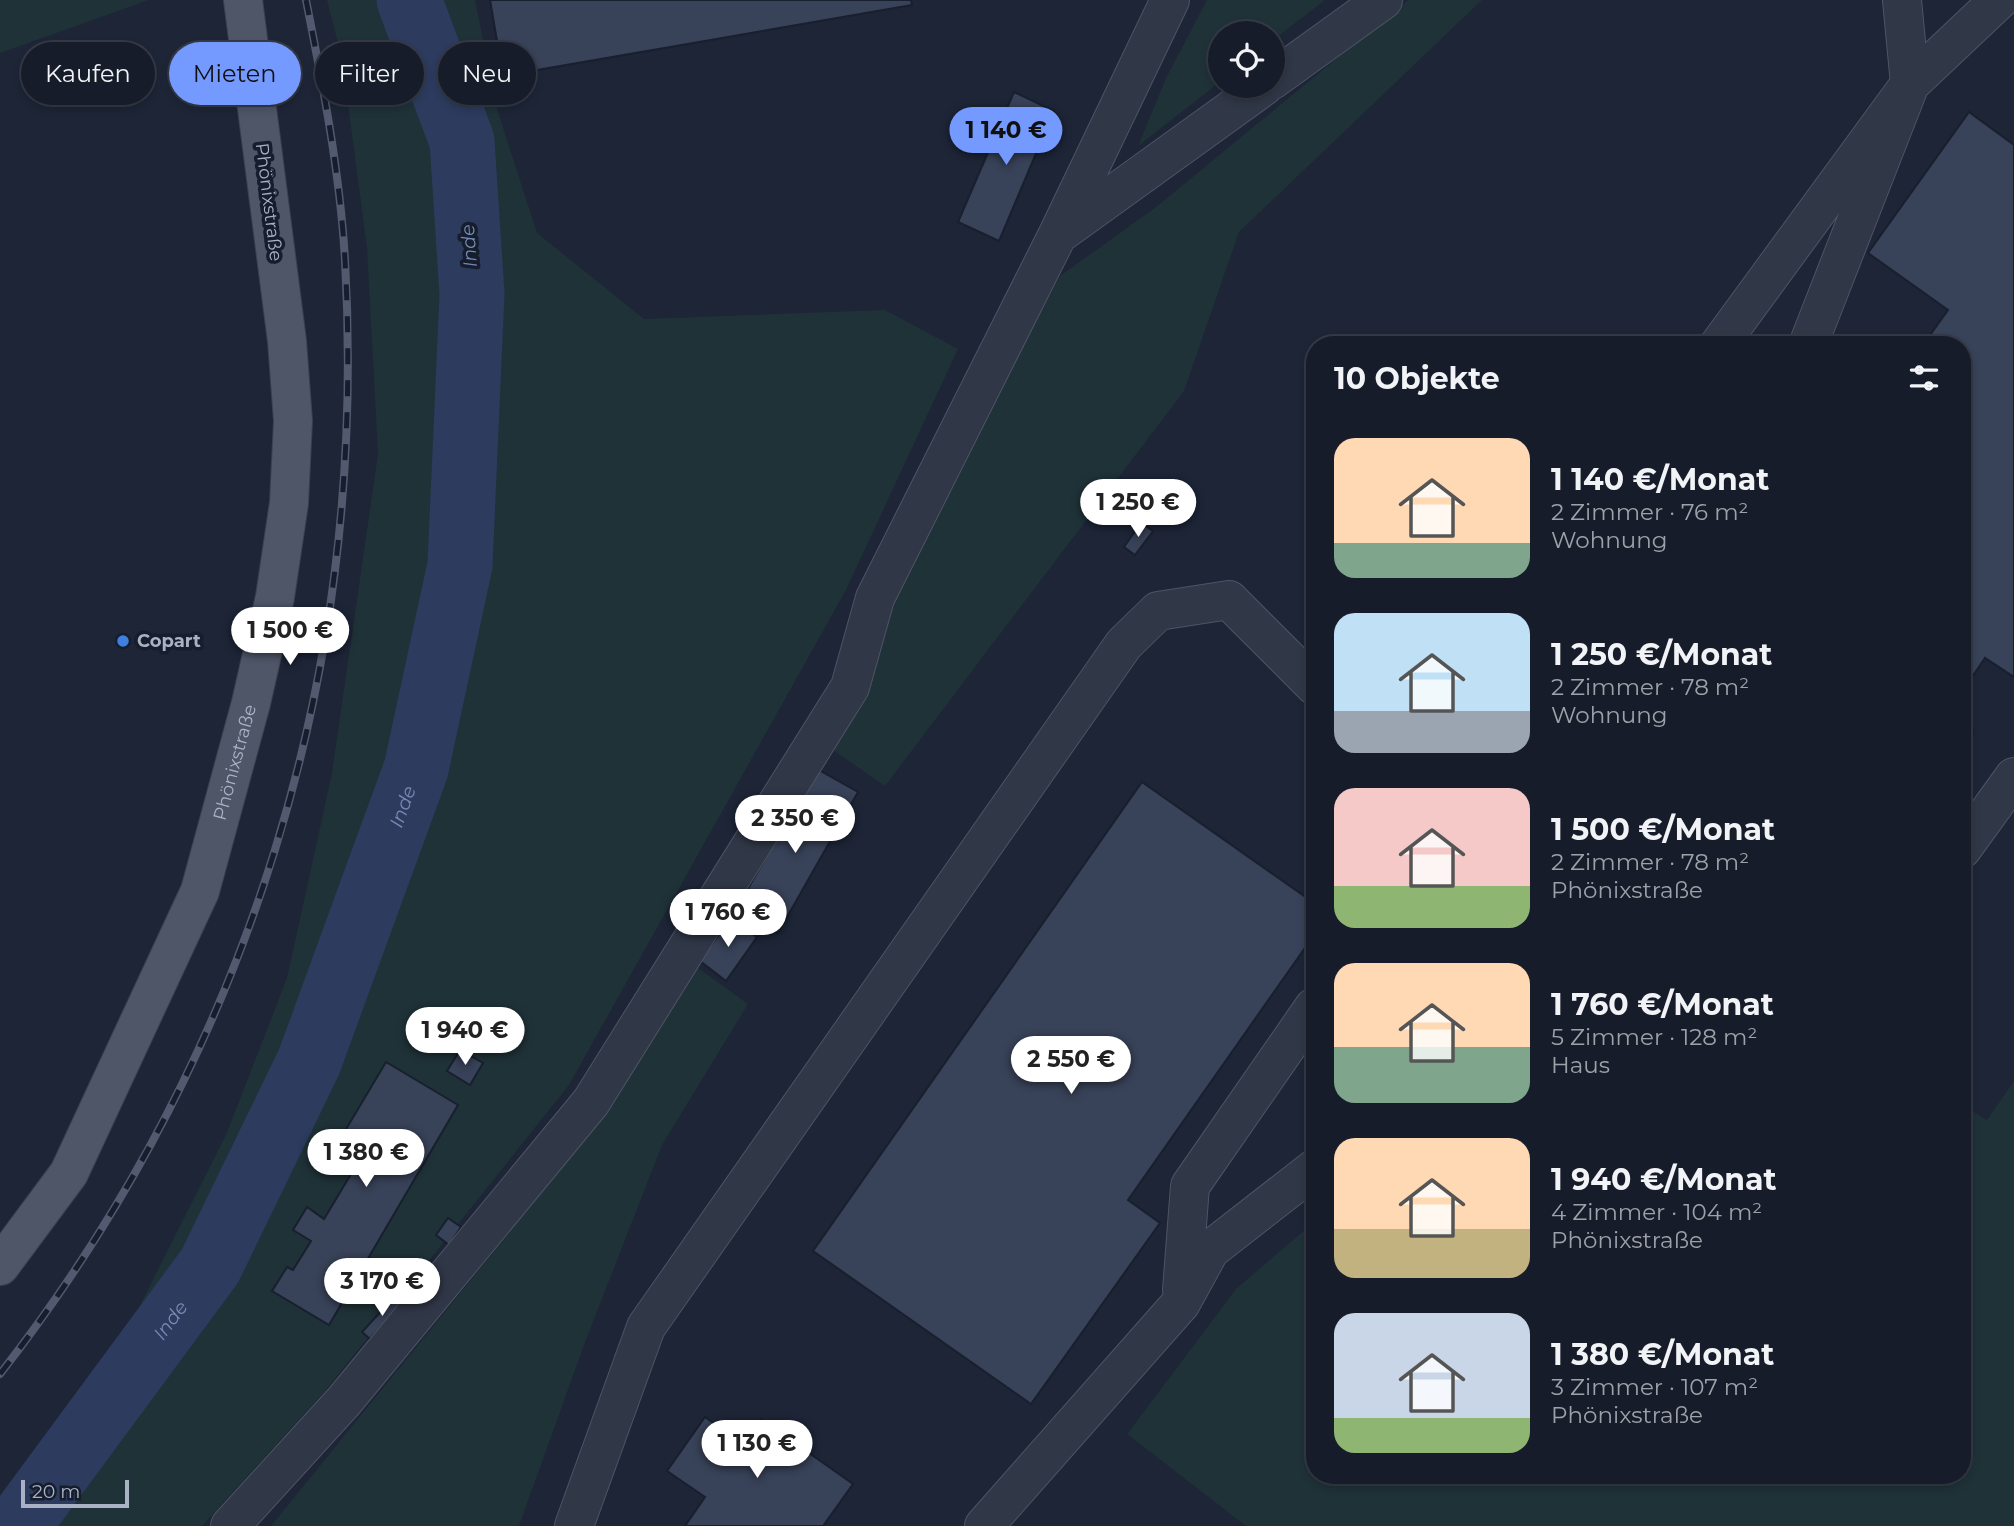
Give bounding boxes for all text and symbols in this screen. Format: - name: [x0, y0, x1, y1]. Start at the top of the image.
- map controls: [1208, 21, 1285, 98]
- button: locate: [1208, 21, 1285, 98]
- chip: Kaufen: [21, 42, 155, 105]
- chip: Mieten: [169, 42, 301, 105]
- chip: Filter: [315, 42, 424, 105]
- chip: Neu: [438, 42, 536, 105]
- pin: 1 140 €: [941, 108, 1071, 167]
- text: 1 140 €: [965, 116, 1047, 144]
- street label: Phönixstraße: [251, 142, 287, 262]
- water label: Inde: [456, 224, 482, 268]
- icon: filters: [1905, 359, 1943, 397]
- text: 10 Objekte: [1334, 360, 1500, 397]
- text: 1 140 €/Monat: [1551, 461, 1769, 498]
- icon: home: [1390, 466, 1474, 550]
- pin: 1 250 €: [1073, 480, 1203, 539]
- text: 1 250 €: [1096, 488, 1180, 516]
- text: 2 Zimmer · 76 m²: [1551, 498, 1748, 526]
- text: Wohnung: [1551, 526, 1668, 554]
- pin: 1 500 €: [225, 608, 355, 667]
- text: 1 500 €: [247, 616, 333, 644]
- place label: Copart: [137, 630, 201, 652]
- marker: Copart: [115, 633, 131, 649]
- text: 1 250 €/Monat: [1551, 636, 1772, 673]
- icon: home: [1390, 641, 1474, 725]
- text: 2 Zimmer · 78 m²: [1551, 673, 1749, 701]
- text: Wohnung: [1551, 701, 1668, 729]
- street label: Phönixstraße: [209, 702, 261, 823]
- water label: Inde: [384, 782, 420, 831]
- pin: 2 350 €: [730, 796, 860, 855]
- text: 2 350 €: [751, 804, 839, 832]
- text: 1 500 €/Monat: [1551, 811, 1775, 848]
- icon: home: [1390, 816, 1474, 900]
- text: 2 Zimmer · 78 m²: [1551, 848, 1749, 876]
- text: Phönixstraße: [1551, 876, 1703, 904]
- pin: 1 760 €: [663, 890, 793, 949]
- text: 1 760 €: [686, 898, 770, 926]
- text: 1 760 €/Monat: [1551, 986, 1774, 1023]
- icon: home: [1390, 991, 1474, 1075]
- pin: 1 940 €: [400, 1007, 530, 1067]
- text: 1 940 €: [422, 1016, 508, 1044]
- text: 5 Zimmer · 128 m²: [1551, 1023, 1757, 1051]
- pin: 2 550 €: [1006, 1036, 1136, 1096]
- text: 2 550 €: [1027, 1045, 1115, 1073]
- text: Haus: [1551, 1051, 1610, 1079]
- pin: 1 380 €: [301, 1130, 431, 1189]
- text: 1 380 €: [323, 1138, 409, 1166]
- text: 1 940 €/Monat: [1551, 1161, 1777, 1198]
- icon: home: [1390, 1166, 1474, 1250]
- text: 4 Zimmer · 104 m²: [1551, 1198, 1762, 1226]
- text: Phönixstraße: [1551, 1226, 1703, 1254]
- pin: 3 170 €: [317, 1258, 447, 1318]
- text: 3 170 €: [340, 1267, 424, 1295]
- water label: Inde: [148, 1296, 192, 1344]
- text: 1 380 €/Monat: [1551, 1336, 1774, 1373]
- icon: home: [1390, 1341, 1474, 1425]
- text: 3 Zimmer · 107 m²: [1551, 1373, 1758, 1401]
- text: Phönixstraße: [1551, 1401, 1703, 1429]
- pin: 1 130 €: [692, 1420, 822, 1480]
- text: 1 130 €: [718, 1429, 796, 1457]
- scale bar: [21, 1477, 130, 1509]
- text: 20 m: [32, 1480, 80, 1503]

